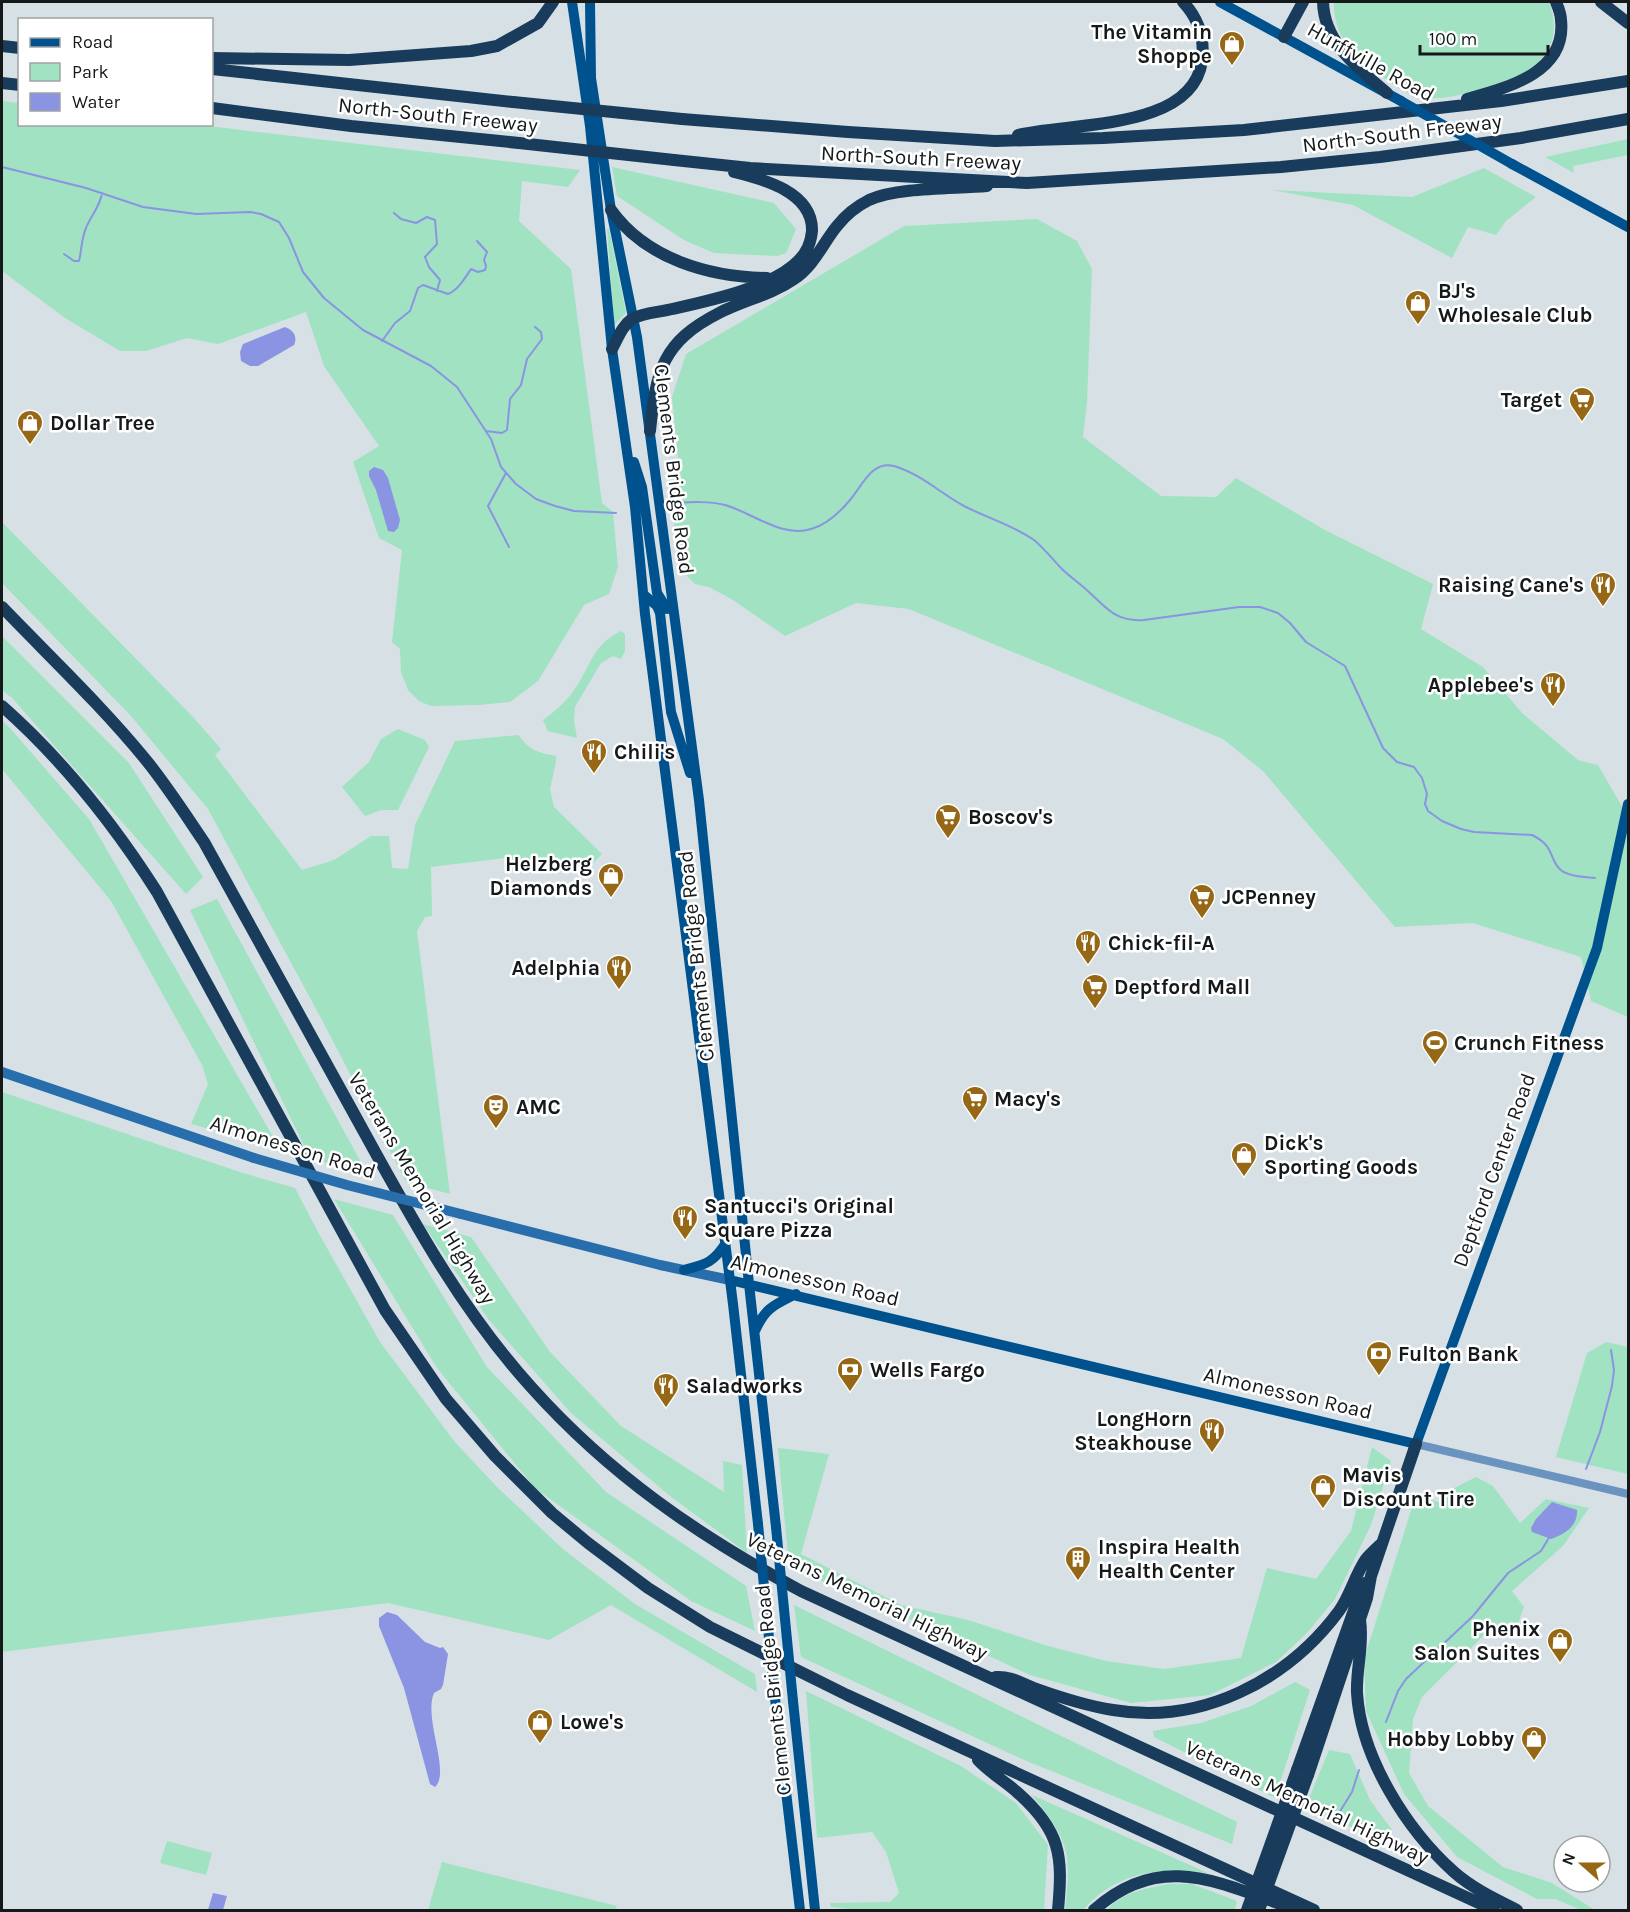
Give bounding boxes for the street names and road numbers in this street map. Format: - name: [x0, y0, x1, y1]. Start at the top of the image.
- street label: Hurffville Road: [1303, 17, 1439, 107]
- street label: North-South Freeway: [337, 93, 539, 137]
- street label: North-South Freeway: [1301, 109, 1503, 157]
- street label: North-South Freeway: [820, 141, 1022, 175]
- street label: Clements Bridge Road: [649, 362, 699, 576]
- street label: Clements Bridge Road: [673, 849, 719, 1063]
- street label: Veterans Memorial Highway: [343, 1068, 501, 1308]
- street label: Deptford Center Road: [1448, 1070, 1540, 1270]
- street label: Almonesson Road: [207, 1110, 379, 1184]
- street label: Almonesson Road: [728, 1249, 902, 1311]
- street label: Almonesson Road: [1201, 1362, 1375, 1424]
- street label: Veterans Memorial Highway: [742, 1527, 992, 1665]
- street label: Clements Bridge Road: [750, 1583, 796, 1797]
- street label: Veterans Memorial Highway: [1181, 1735, 1433, 1869]

